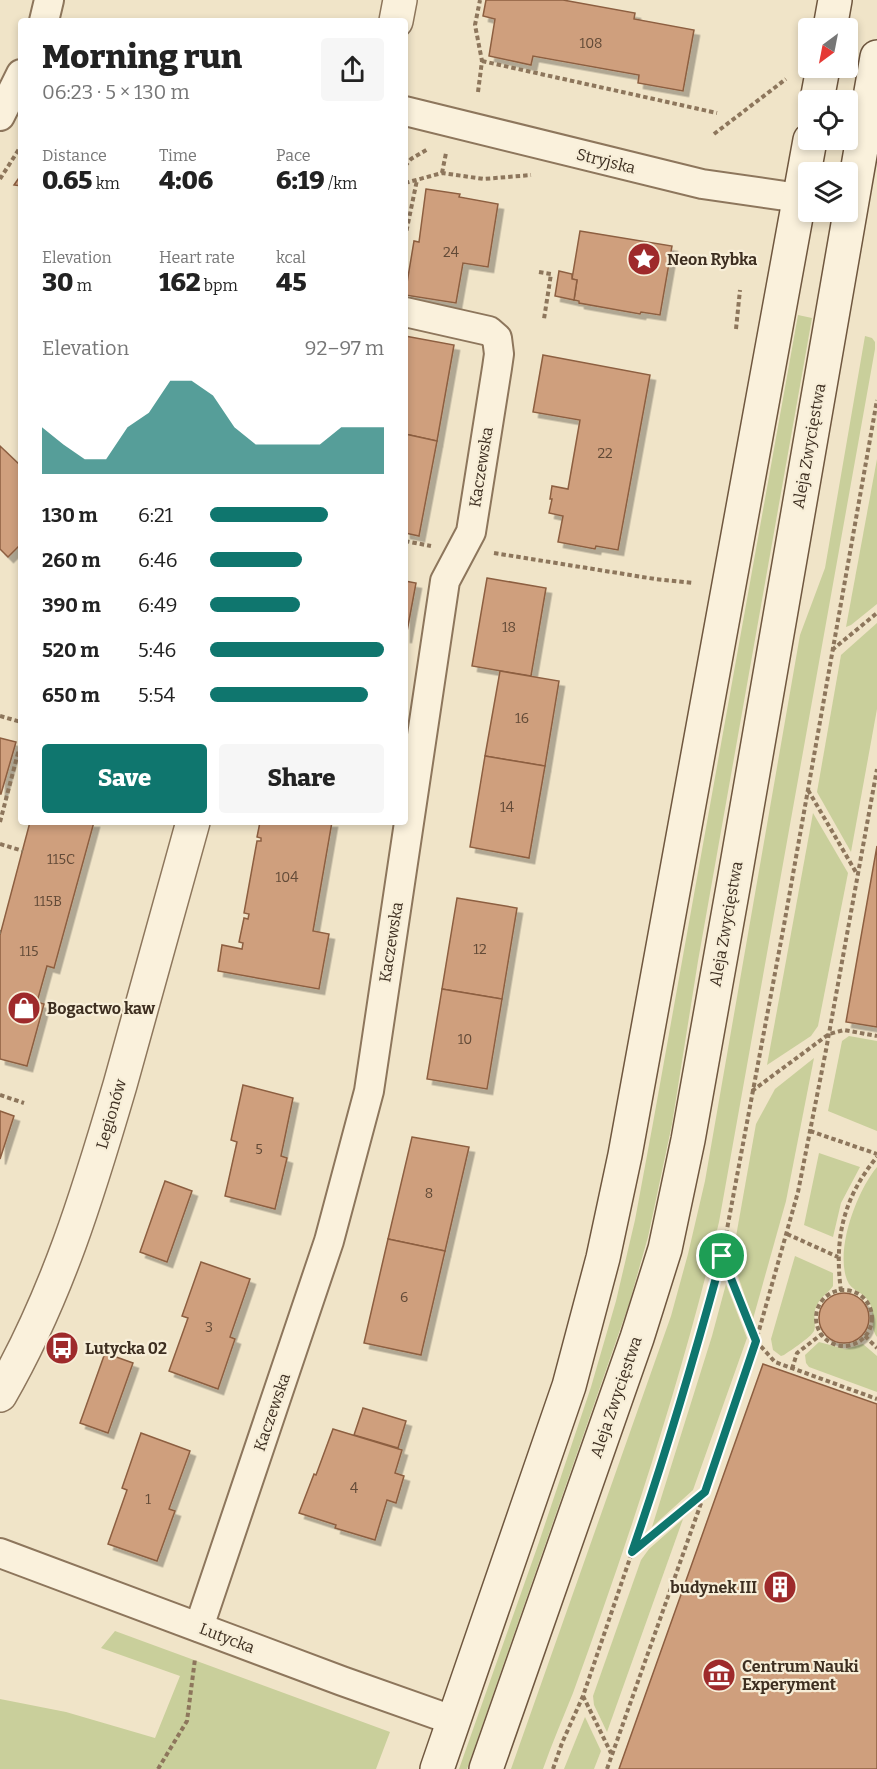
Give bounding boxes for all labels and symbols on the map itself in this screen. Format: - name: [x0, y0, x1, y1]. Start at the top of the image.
- north arrow: [798, 18, 858, 78]
- house number: 108: [579, 35, 603, 52]
- street label: Stryjska: [575, 145, 638, 178]
- place icon: Neon Rybka: [626, 241, 662, 277]
- house number: 24: [443, 244, 459, 261]
- place label: Neon Rybka: [667, 250, 757, 269]
- street label: Aleja Zwycięstwa: [789, 381, 829, 510]
- street label: Kaczewska: [465, 425, 497, 509]
- house number: 22: [597, 445, 613, 462]
- house number: 18: [502, 619, 516, 636]
- house number: 16: [515, 710, 529, 727]
- house number: 14: [500, 799, 514, 816]
- house number: 115C: [47, 851, 75, 868]
- street label: Aleja Zwycięstwa: [706, 859, 746, 988]
- house number: 104: [276, 869, 298, 886]
- house number: 115B: [34, 893, 62, 910]
- street label: Kaczewska: [375, 900, 407, 984]
- house number: 12: [473, 941, 487, 958]
- house number: 115: [20, 943, 38, 960]
- shop icon: Bogactwo kaw: [6, 990, 42, 1026]
- place label: Bogactwo kaw: [47, 999, 156, 1018]
- house number: 10: [458, 1031, 472, 1048]
- street label: Legionów: [92, 1077, 130, 1151]
- house number: 5: [255, 1141, 263, 1158]
- house number: 8: [425, 1185, 433, 1202]
- pin: [696, 1230, 747, 1281]
- house number: 6: [400, 1289, 408, 1306]
- house number: 3: [205, 1319, 213, 1336]
- bus stop icon: Lutycka 02: [44, 1330, 80, 1366]
- street label: Aleja Zwycięstwa: [586, 1334, 646, 1460]
- place label: Lutycka 02: [85, 1339, 167, 1358]
- street label: Kaczewska: [250, 1370, 294, 1453]
- house number: 4: [350, 1480, 358, 1497]
- house number: 1: [145, 1491, 151, 1508]
- building icon: budynek III: [762, 1569, 798, 1605]
- place label: budynek III: [670, 1578, 757, 1597]
- street label: Lutycka: [197, 1619, 257, 1657]
- museum icon: Centrum Nauki Experyment: [701, 1657, 737, 1693]
- place label: Centrum Nauki Experyment: [742, 1657, 859, 1694]

